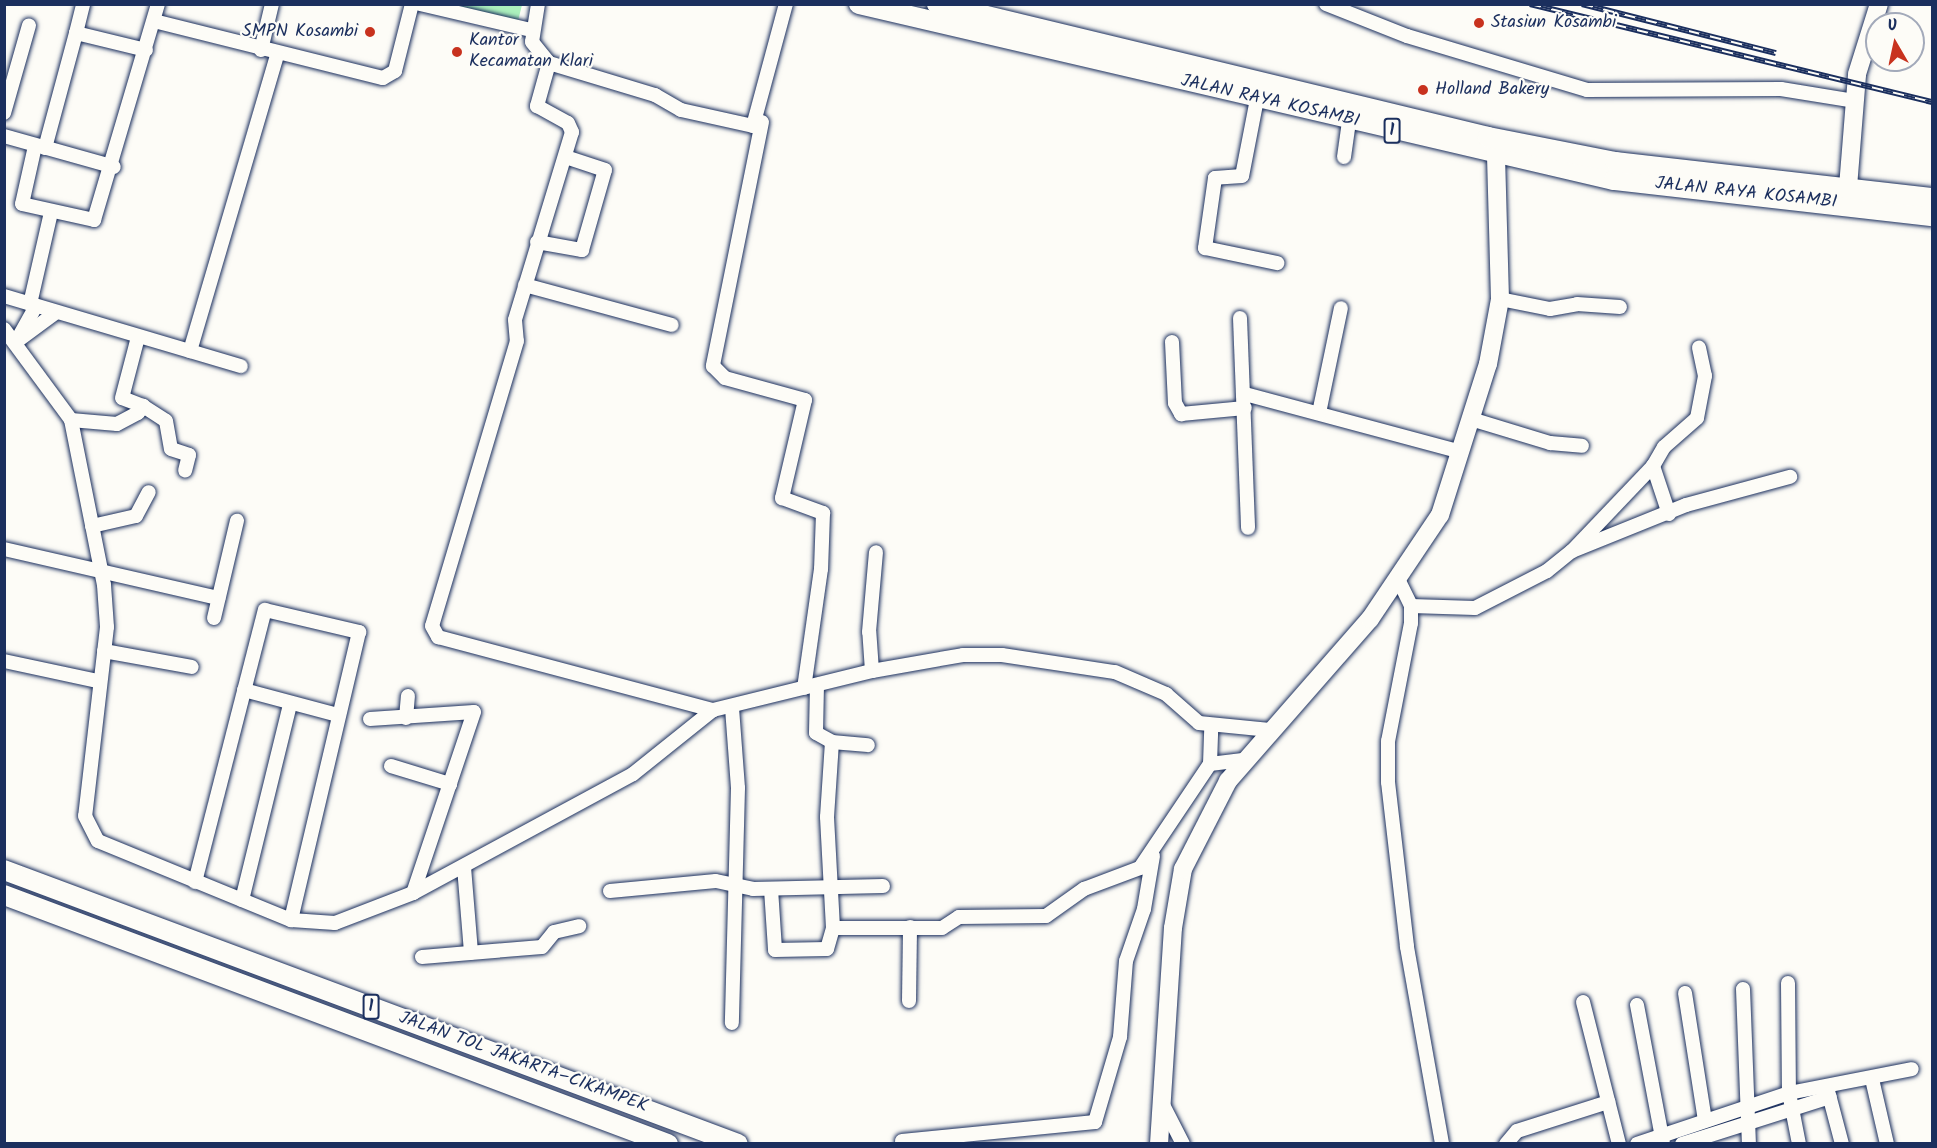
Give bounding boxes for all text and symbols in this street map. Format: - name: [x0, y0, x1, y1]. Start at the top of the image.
- place label: Stasiun Kosambi: [1491, 12, 1616, 34]
- north arrow: [1865, 12, 1925, 72]
- text: U: [1886, 13, 1899, 39]
- marker: Stasiun Kosambi: [1472, 16, 1486, 30]
- place label: SMPN Kosambi: [242, 21, 358, 43]
- marker: SMPN Kosambi: [363, 25, 377, 39]
- place label: Kantor Kecamatan Klari: [469, 31, 593, 74]
- marker: Kantor Kecamatan Klari: [450, 45, 464, 59]
- street label: JALAN RAYA KOSAMBI: [1178, 71, 1362, 133]
- place label: Holland Bakery: [1435, 79, 1549, 101]
- marker: Holland Bakery: [1416, 83, 1430, 97]
- road number: 1: [1383, 118, 1401, 144]
- street label: JALAN RAYA KOSAMBI: [1654, 174, 1838, 214]
- road number: 1: [362, 994, 380, 1020]
- street label: JALAN TOL JAKARTA–CIKAMPEK: [396, 1008, 650, 1118]

